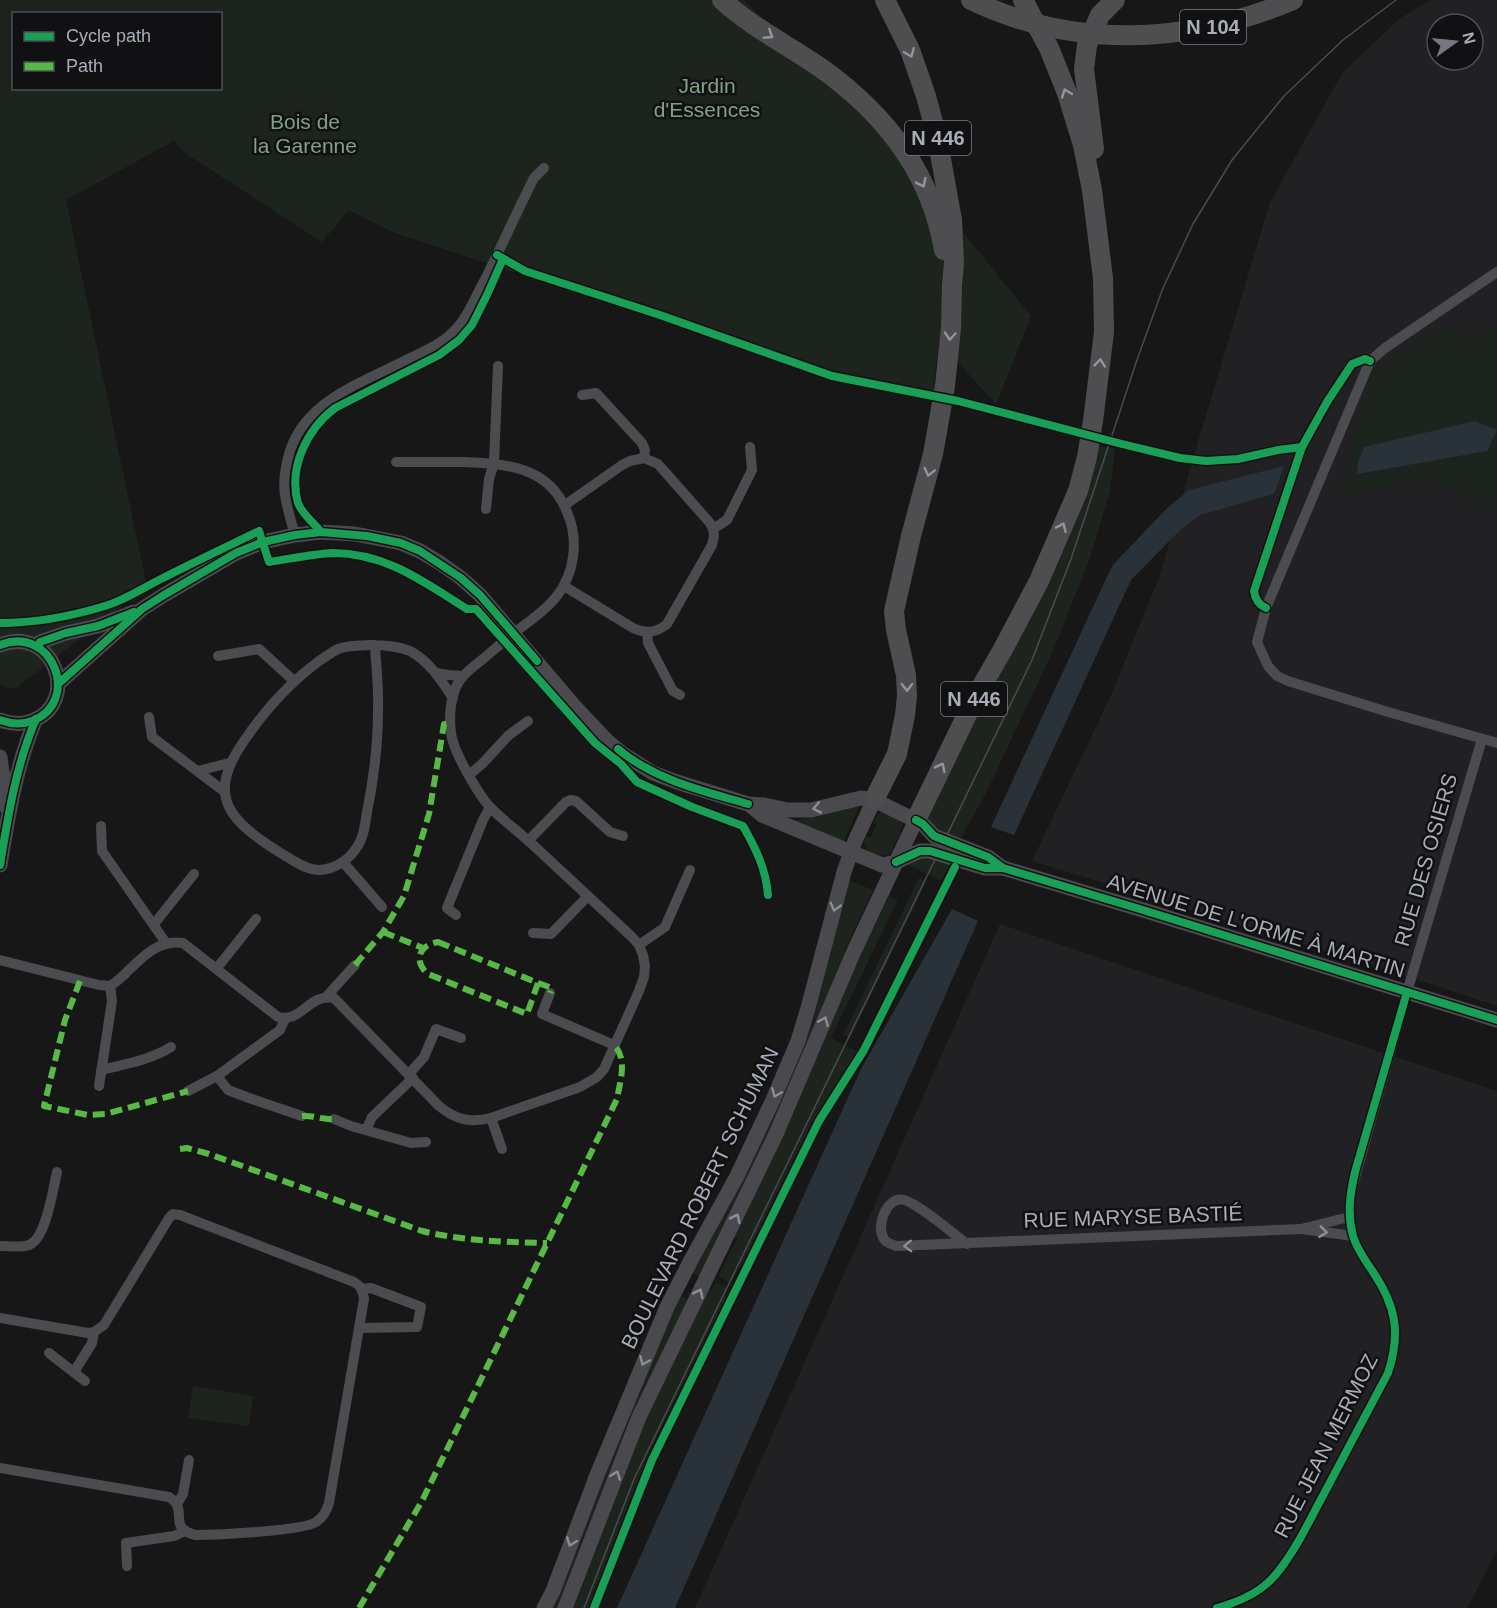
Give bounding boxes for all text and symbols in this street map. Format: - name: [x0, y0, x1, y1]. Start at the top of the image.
- road number: N 104: [1180, 10, 1246, 44]
- legend: [12, 12, 222, 90]
- north arrow: [1425, 12, 1485, 72]
- text: Cycle path: [66, 26, 151, 46]
- one-way arrow: [763, 27, 773, 39]
- text: N: [1459, 30, 1479, 46]
- one-way arrow: [903, 46, 915, 57]
- text: Path: [66, 56, 103, 76]
- park label: Jardin d'Essences: [654, 74, 760, 121]
- one-way arrow: [1061, 88, 1074, 99]
- park label: Bois de la Garenne: [253, 110, 357, 157]
- road number: N 446: [905, 121, 971, 155]
- one-way arrow: [914, 176, 926, 187]
- one-way arrow: [944, 331, 957, 340]
- one-way arrow: [1093, 359, 1106, 368]
- one-way arrow: [924, 466, 937, 476]
- one-way arrow: [1055, 522, 1067, 533]
- road number: N 446: [941, 682, 1007, 716]
- one-way arrow: [901, 683, 913, 692]
- one-way arrow: [934, 763, 946, 774]
- street label: RUE DES OSIERS: [1390, 771, 1461, 949]
- one-way arrow: [812, 801, 822, 814]
- street label: AVENUE DE L'ORME À MARTIN: [1104, 869, 1408, 982]
- one-way arrow: [829, 902, 842, 912]
- one-way arrow: [817, 1016, 829, 1027]
- street label: BOULEVARD ROBERT SCHUMAN: [616, 1043, 783, 1352]
- one-way arrow: [771, 1086, 783, 1097]
- street label: RUE MARYSE BASTIÉ: [1023, 1201, 1243, 1232]
- one-way arrow: [728, 1213, 740, 1224]
- one-way arrow: [1319, 1226, 1328, 1238]
- one-way arrow: [904, 1239, 913, 1252]
- one-way arrow: [691, 1288, 703, 1299]
- street label: RUE JEAN MERMOZ: [1269, 1350, 1382, 1541]
- one-way arrow: [639, 1355, 651, 1366]
- one-way arrow: [609, 1470, 621, 1481]
- one-way arrow: [566, 1536, 579, 1547]

